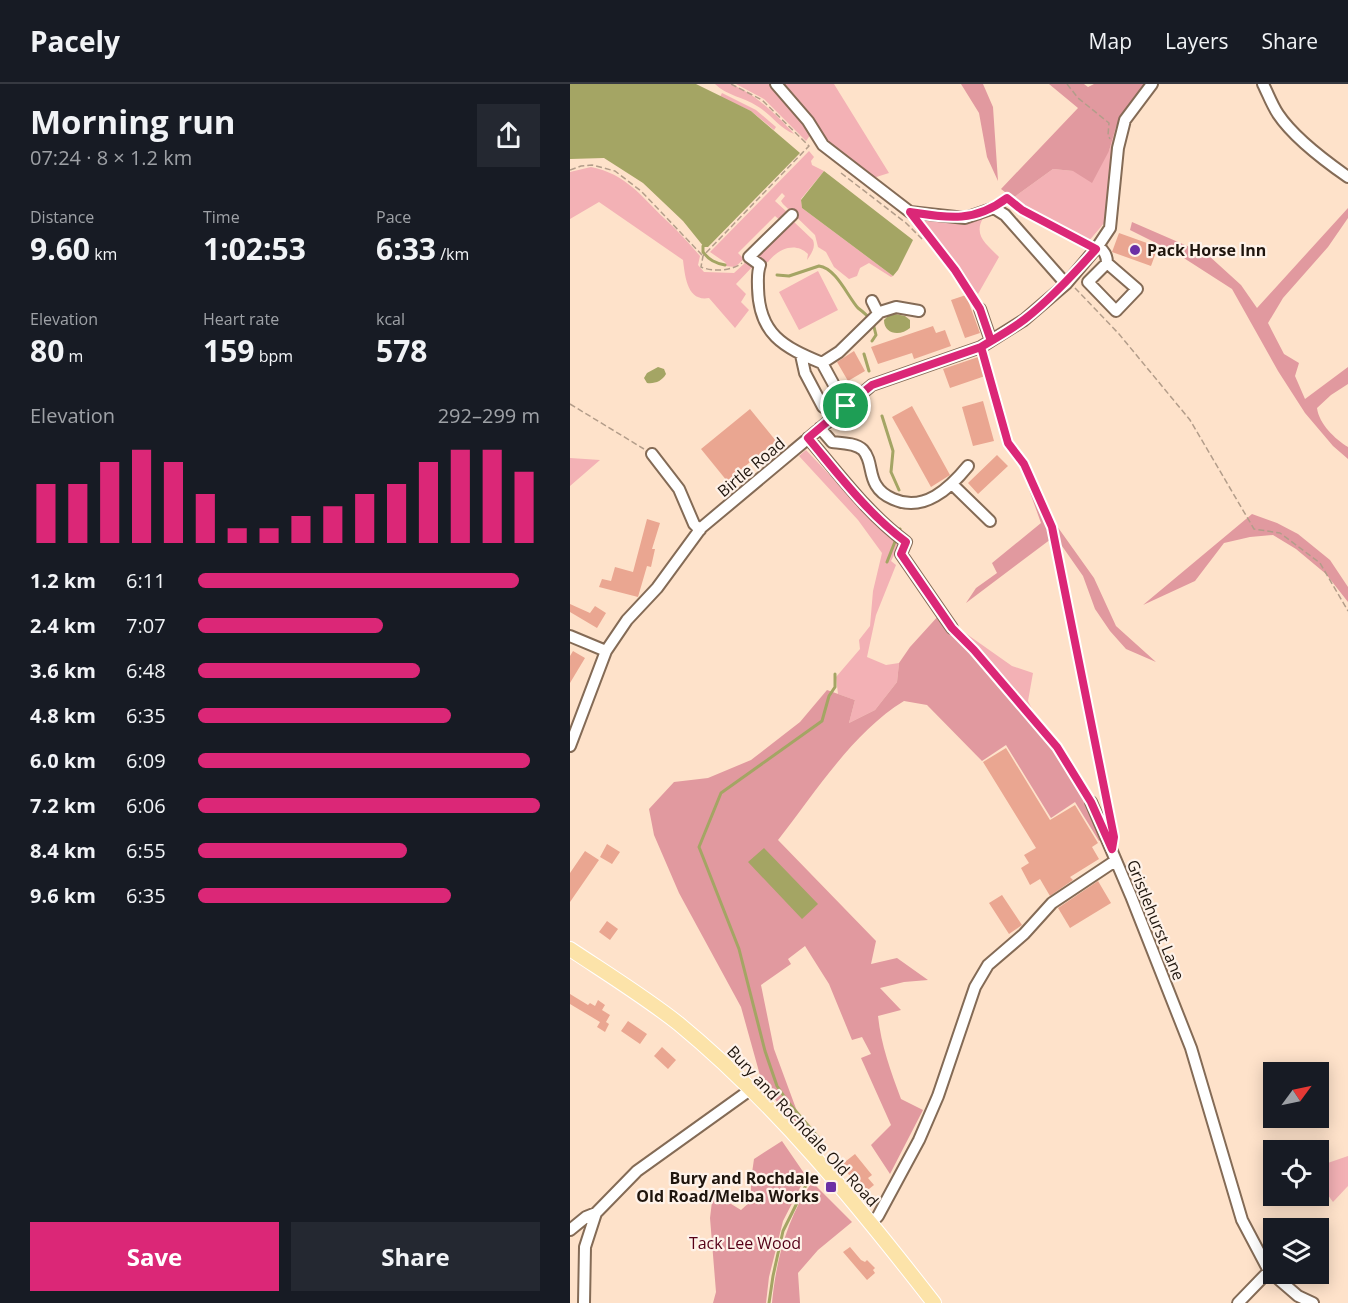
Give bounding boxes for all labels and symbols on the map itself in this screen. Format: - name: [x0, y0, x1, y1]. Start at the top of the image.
- place label: Pack Horse Inn: [1147, 239, 1266, 261]
- marker: Pack Horse Inn: [1128, 243, 1142, 257]
- pin: [820, 380, 871, 431]
- street label: Birtle Road: [713, 432, 789, 502]
- street label: Gristlehurst Lane: [1122, 856, 1190, 984]
- street label: Bury and Rochdale Old Road: [722, 1041, 884, 1211]
- north arrow: [1263, 1062, 1329, 1128]
- place label: Bury and Rochdale Old Road/Melba Works: [636, 1167, 819, 1207]
- marker: Bury and Rochdale Old Road/Melba Works: [824, 1180, 838, 1194]
- park label: Tack Lee Wood: [689, 1232, 801, 1254]

